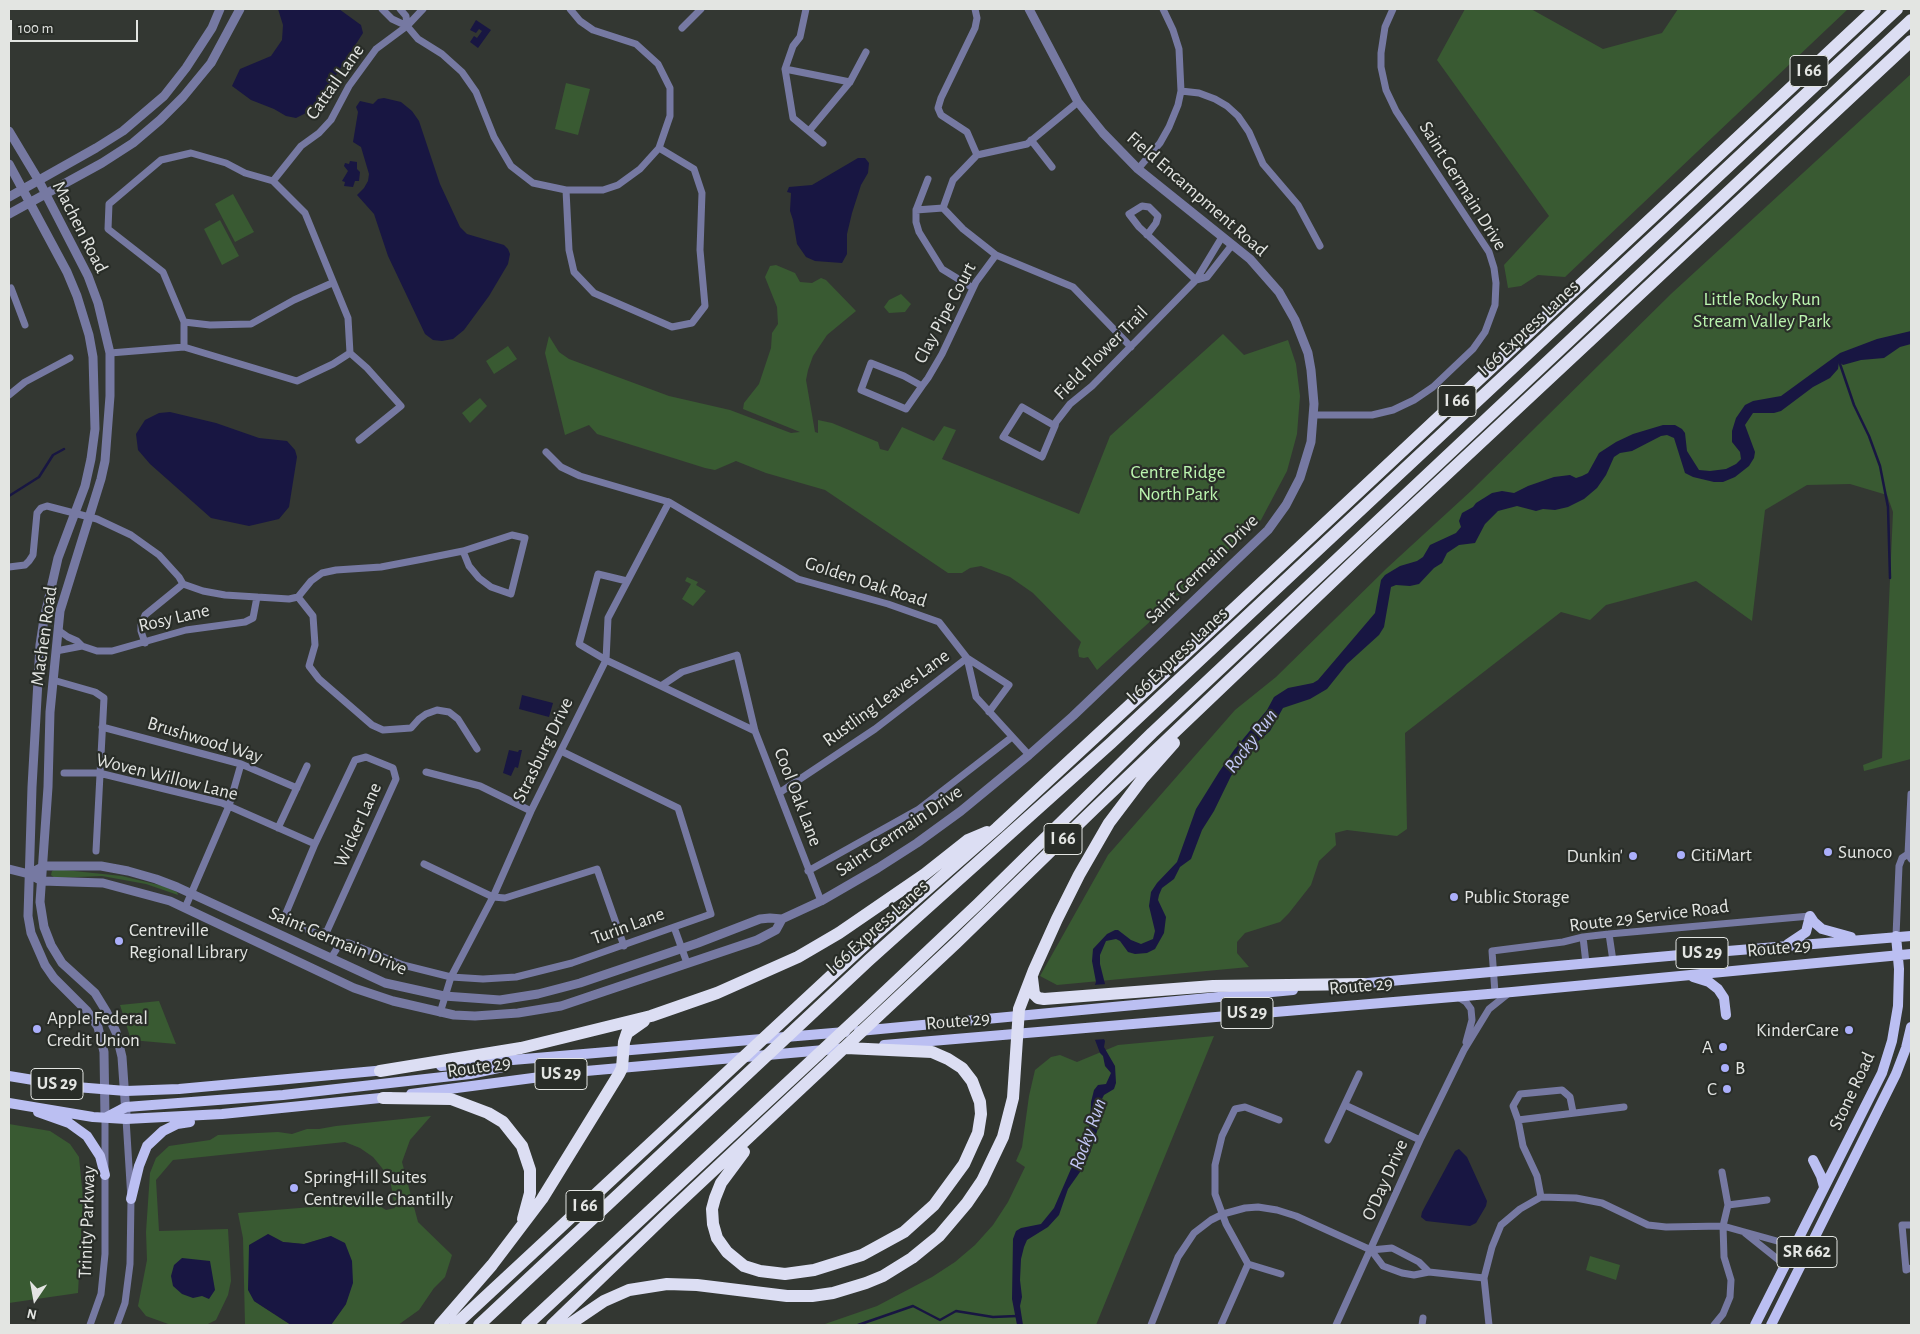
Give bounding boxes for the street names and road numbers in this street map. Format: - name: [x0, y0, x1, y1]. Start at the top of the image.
- street label: Cattail Lane: [301, 40, 369, 124]
- road number: I 66: [1790, 56, 1828, 86]
- street label: Saint Germain Drive: [1414, 117, 1512, 255]
- street label: Field Encampment Road: [1122, 127, 1272, 261]
- street label: Machen Road: [47, 177, 113, 277]
- street label: Clay Pipe Court: [909, 259, 981, 367]
- street label: I 66 Express Lanes: [1473, 275, 1583, 381]
- street label: Field Flower Trail: [1049, 301, 1153, 405]
- road number: I 66: [1438, 386, 1476, 416]
- street label: Saint Germain Drive: [1141, 509, 1263, 629]
- street label: Golden Oak Road: [802, 552, 930, 612]
- street label: Machen Road: [26, 585, 62, 687]
- street label: Rosy Lane: [136, 599, 212, 637]
- street label: I 66 Express Lanes: [1122, 602, 1232, 708]
- street label: Rustling Leaves Lane: [818, 644, 954, 752]
- street label: Strasburg Drive: [508, 694, 578, 806]
- street label: Brushwood Way: [145, 712, 265, 768]
- street label: Cool Oak Lane: [769, 745, 827, 849]
- street label: Woven Willow Lane: [94, 748, 240, 806]
- street label: Wicker Lane: [329, 779, 387, 871]
- street label: Saint Germain Drive: [831, 780, 967, 882]
- road number: I 66: [1044, 824, 1082, 854]
- street label: I 66 Express Lanes: [821, 875, 933, 979]
- street label: Route 29 Service Road: [1568, 895, 1730, 937]
- street label: Saint Germain Drive: [265, 902, 411, 980]
- street label: Turin Lane: [588, 902, 668, 950]
- street label: Route 29: [1746, 934, 1812, 962]
- road number: US 29: [1676, 938, 1728, 968]
- street label: Route 29: [1328, 972, 1394, 1000]
- road number: US 29: [1221, 998, 1273, 1028]
- street label: Route 29: [925, 1007, 991, 1035]
- street label: Stone Road: [1824, 1048, 1880, 1134]
- street label: Route 29: [446, 1051, 512, 1083]
- road number: US 29: [535, 1058, 587, 1090]
- road number: US 29: [31, 1068, 83, 1100]
- street label: O'Day Drive: [1357, 1136, 1413, 1224]
- street label: Trinity Parkway: [74, 1165, 100, 1279]
- road number: I 66: [566, 1190, 604, 1222]
- road number: SR 662: [1777, 1236, 1837, 1268]

